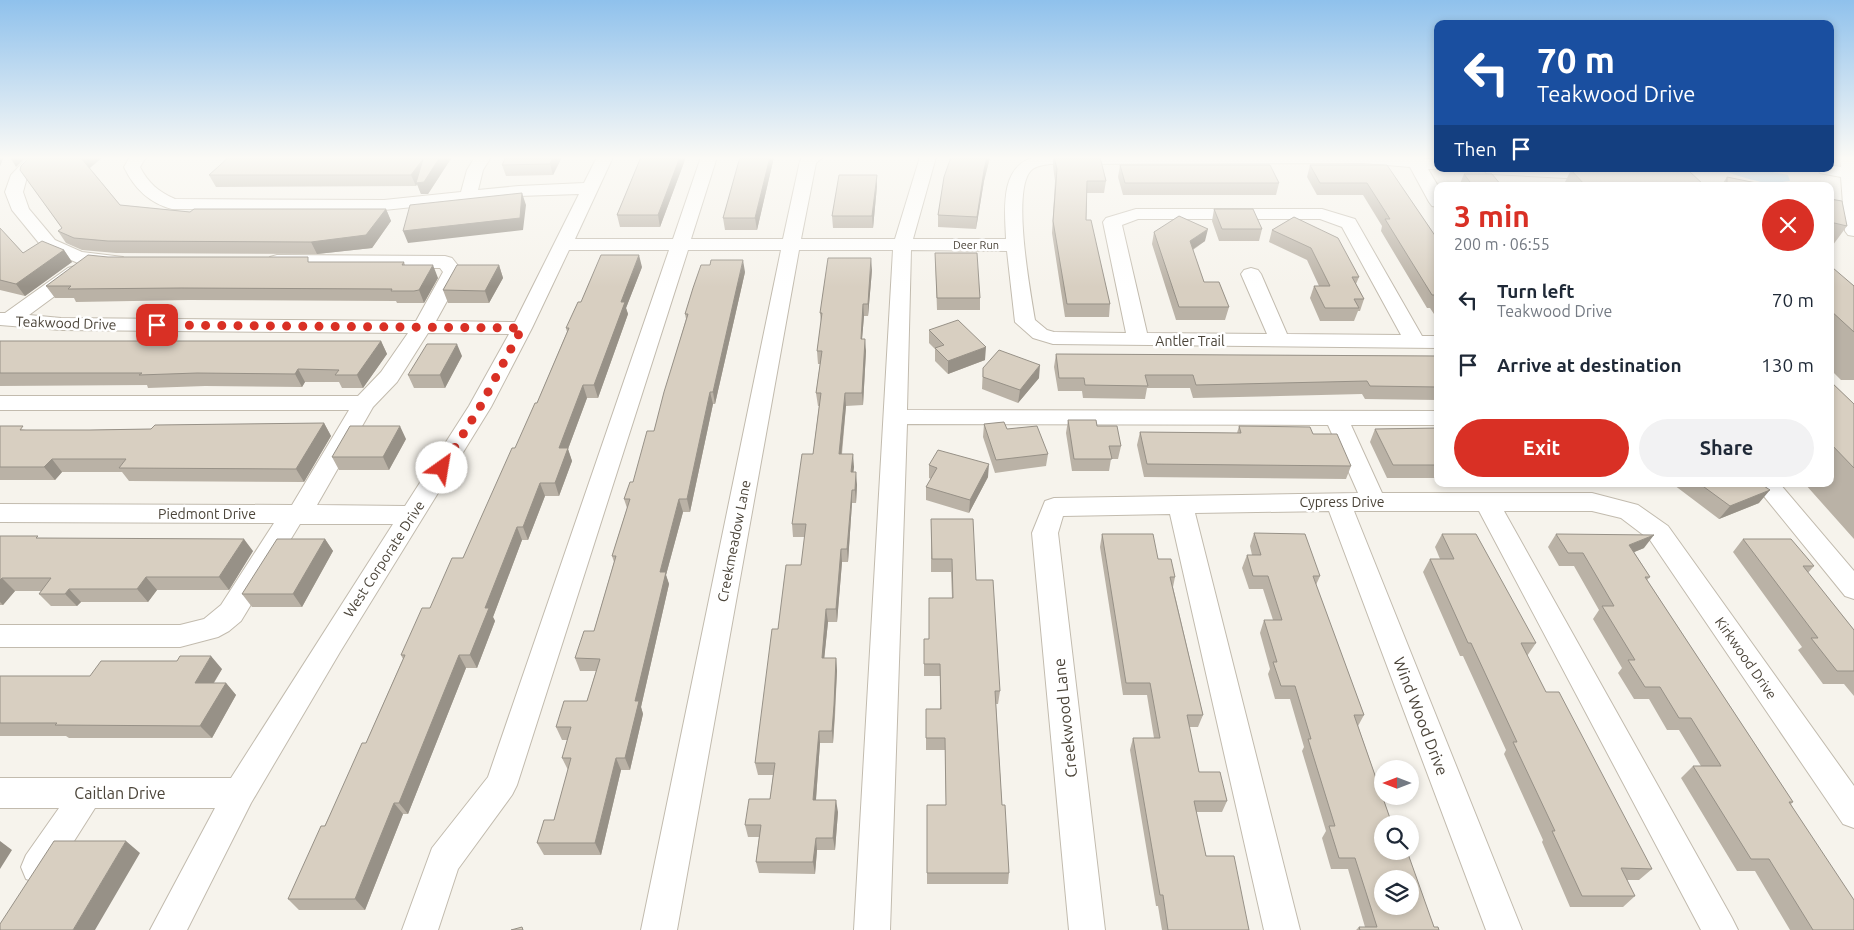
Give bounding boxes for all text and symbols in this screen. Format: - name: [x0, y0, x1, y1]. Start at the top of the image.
- icon: left: [1454, 40, 1519, 105]
- text: 70 m: [1537, 40, 1615, 80]
- text: Teakwood Drive: [1537, 81, 1696, 106]
- icon: arrive: [1507, 135, 1535, 163]
- text: Then: [1454, 138, 1497, 160]
- text: 3 min: [1454, 199, 1530, 233]
- button: close: [1762, 199, 1814, 251]
- text: 200 m · 06:55: [1454, 235, 1550, 253]
- street label: Deer Run: [953, 239, 999, 251]
- text: Turn left: [1497, 280, 1575, 302]
- icon: left: [1454, 286, 1482, 314]
- text: 70 m: [1772, 289, 1814, 311]
- text: Teakwood Drive: [1497, 302, 1612, 320]
- pin: [136, 304, 178, 346]
- icon: arrive: [143, 311, 171, 339]
- street label: Teakwood Drive: [15, 313, 117, 333]
- street label: Antler Trail: [1155, 333, 1225, 349]
- icon: arrive: [1454, 351, 1482, 379]
- text: Arrive at destination: [1497, 354, 1682, 376]
- text: 130 m: [1761, 354, 1814, 376]
- button: Exit: [1454, 419, 1629, 477]
- button: Share: [1639, 419, 1814, 477]
- position arrow: [415, 441, 467, 493]
- street label: Creekmeadow Lane: [714, 479, 754, 603]
- street label: Cypress Drive: [1300, 494, 1385, 510]
- street label: West Corporate Drive: [340, 498, 428, 620]
- street label: Piedmont Drive: [158, 506, 256, 522]
- street label: Kirkwood Drive: [1712, 614, 1780, 702]
- street label: Wind Wood Drive: [1390, 654, 1452, 778]
- street label: Creekwood Lane: [1050, 657, 1080, 779]
- north arrow: [1374, 760, 1419, 805]
- map controls: [1374, 760, 1419, 915]
- street label: Caitlan Drive: [74, 784, 166, 802]
- button: search: [1374, 815, 1419, 860]
- button: layers: [1374, 870, 1419, 915]

